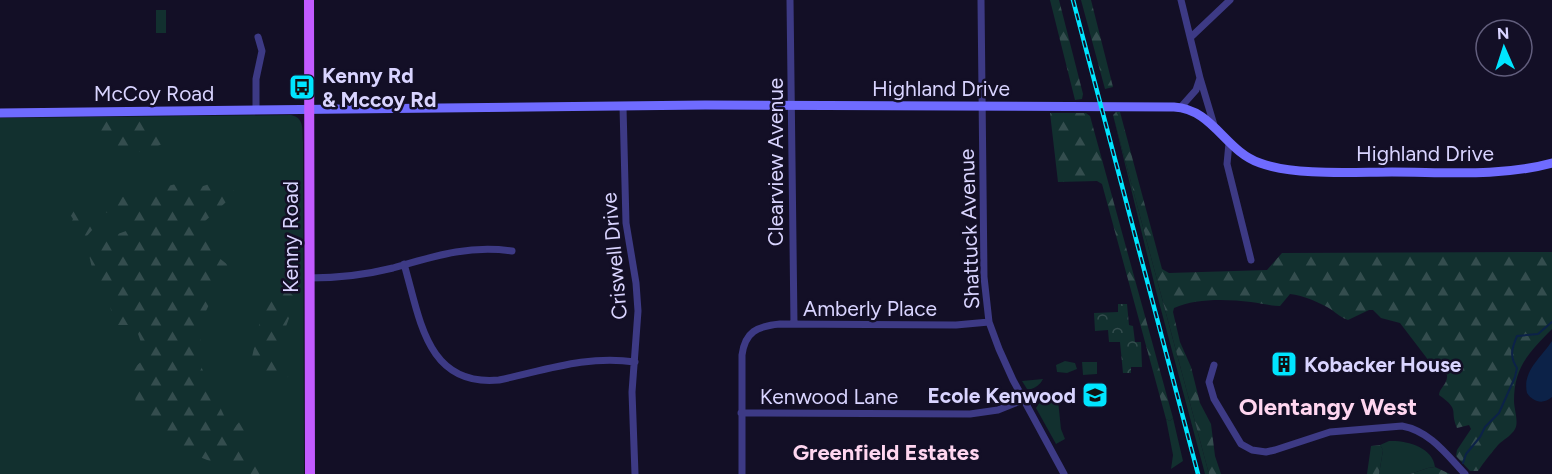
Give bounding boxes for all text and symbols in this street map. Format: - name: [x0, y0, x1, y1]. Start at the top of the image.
- north arrow: [1474, 18, 1534, 78]
- text: N: [1497, 24, 1510, 43]
- place label: Kenny Rd & Mccoy Rd: [322, 63, 436, 112]
- bus stop icon: Kenny Rd & Mccoy Rd: [287, 72, 317, 102]
- street label: Highland Drive: [872, 76, 1010, 101]
- street label: Clearview Avenue: [763, 78, 788, 246]
- street label: McCoy Road: [94, 81, 214, 106]
- street label: Highland Drive: [1356, 141, 1494, 166]
- street label: Shattuck Avenue: [954, 148, 984, 310]
- street label: Kenny Road: [278, 181, 303, 293]
- street label: Criswell Drive: [596, 191, 632, 321]
- street label: Amberly Place: [803, 296, 937, 321]
- building icon: Kobacker House: [1269, 349, 1299, 379]
- place label: Kobacker House: [1304, 352, 1462, 377]
- school or university icon: Ecole Kenwood: [1080, 380, 1110, 410]
- place label: Ecole Kenwood: [927, 383, 1076, 408]
- street label: Kenwood Lane: [760, 384, 898, 409]
- district label: Olentangy West: [1239, 392, 1417, 421]
- district label: Greenfield Estates: [793, 439, 979, 466]

